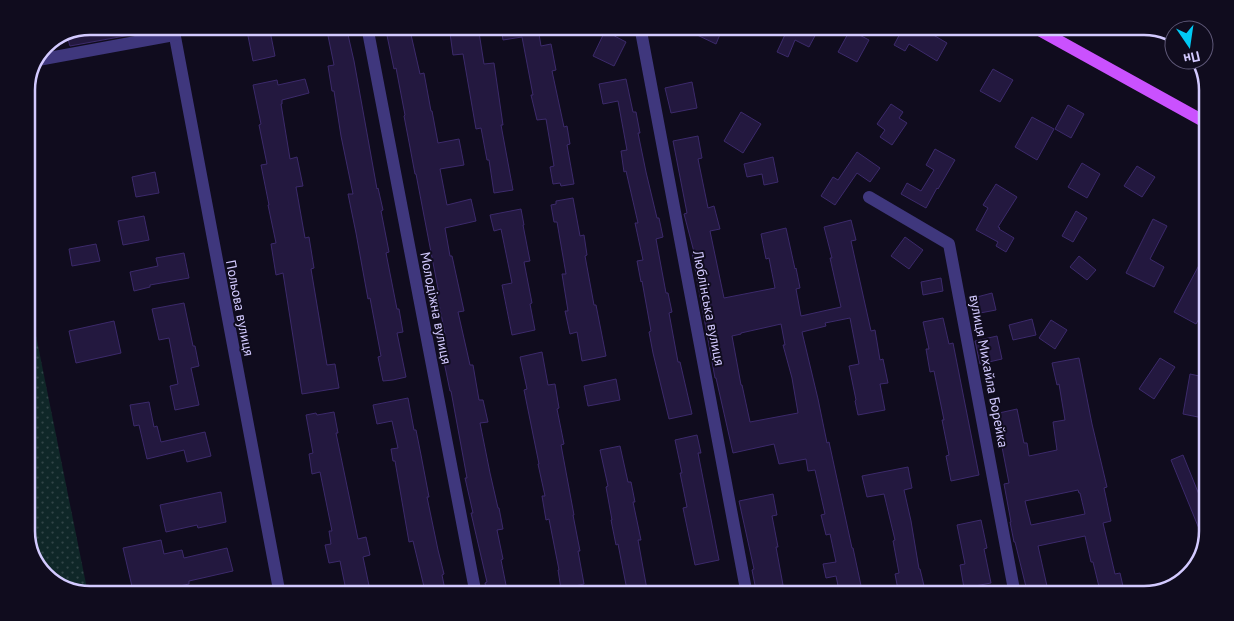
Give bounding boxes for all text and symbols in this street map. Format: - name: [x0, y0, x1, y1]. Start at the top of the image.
- north arrow: [1164, 20, 1214, 70]
- text: Пн: [1182, 47, 1202, 68]
- street label: Люблінська вулиця: [689, 248, 729, 367]
- street label: Молодіжна вулиця: [416, 250, 456, 366]
- street label: Польова вулиця: [222, 258, 258, 358]
- street label: вулиця Михайла Борейка: [965, 293, 1013, 449]

